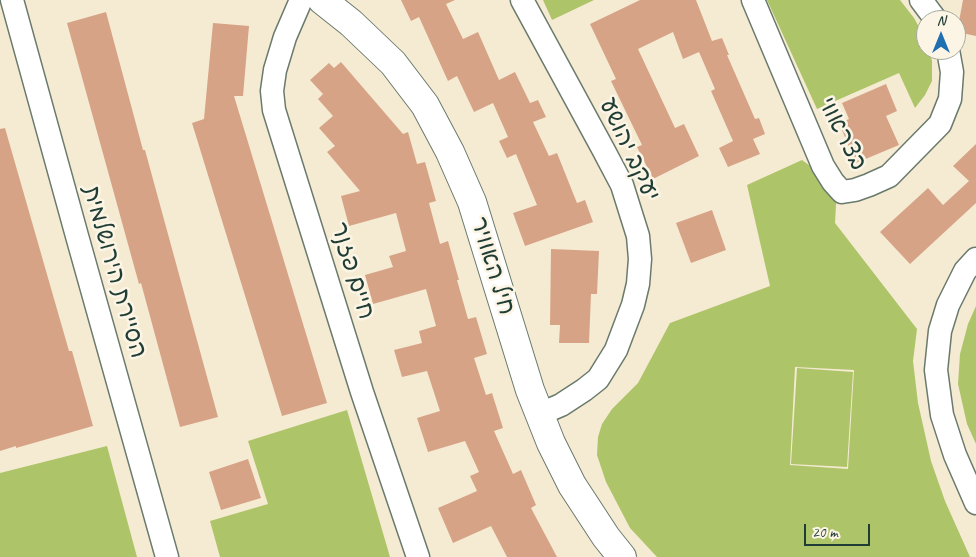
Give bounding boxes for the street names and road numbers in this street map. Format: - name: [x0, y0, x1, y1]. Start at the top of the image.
- street label: בצראווי: [811, 93, 873, 175]
- street label: יעקב יהושע: [593, 94, 665, 206]
- street label: הסיירת הירושלמית: [76, 183, 152, 361]
- street label: חיל האוויר: [463, 214, 521, 318]
- street label: חיים פזנר: [324, 219, 380, 323]

